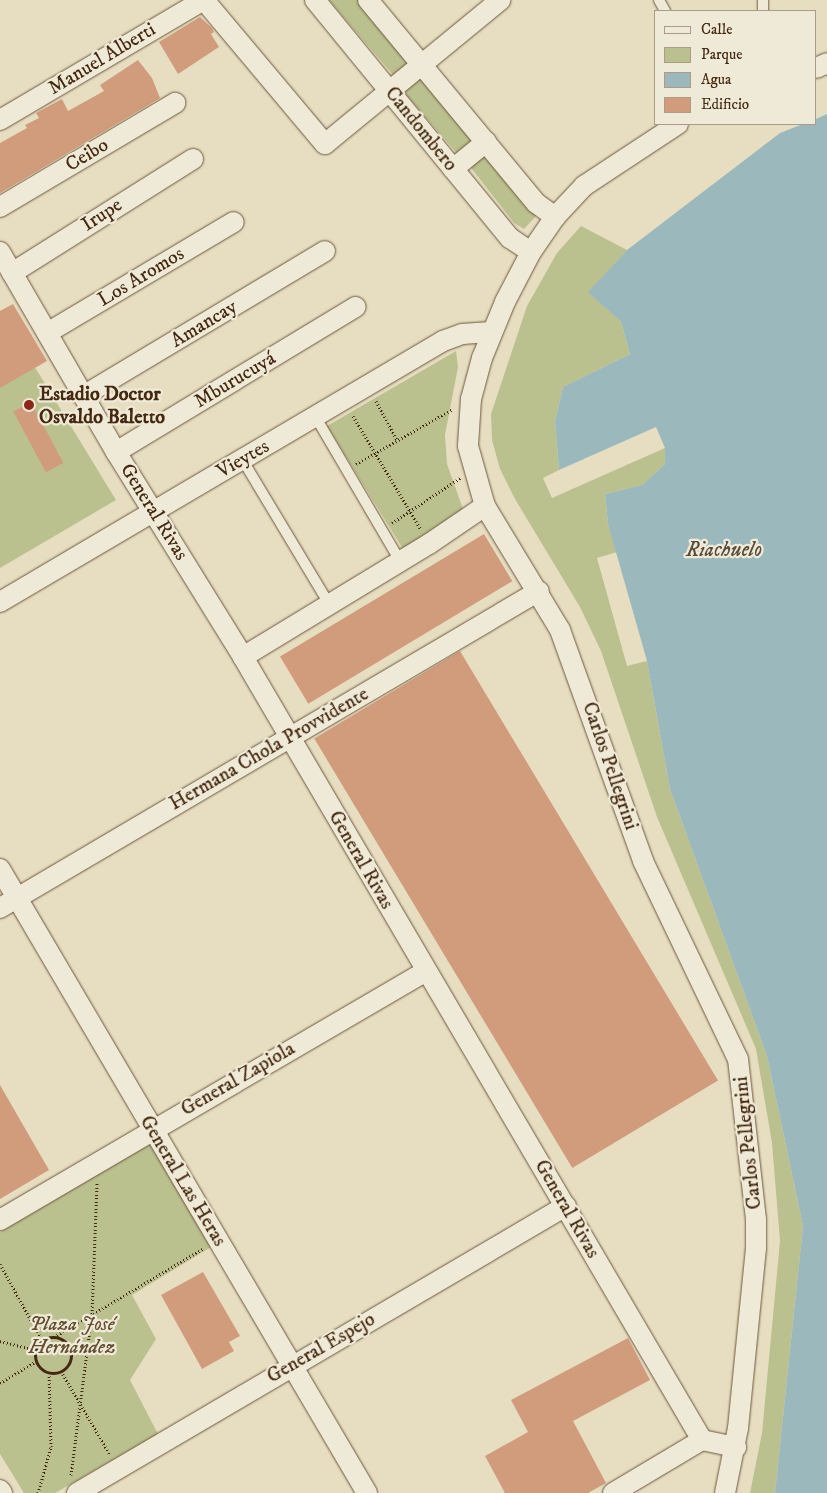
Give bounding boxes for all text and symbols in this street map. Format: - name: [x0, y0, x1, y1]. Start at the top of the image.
- legend: [654, 10, 817, 125]
- street label: Manuel Alberti: [44, 18, 160, 100]
- text: Calle: [701, 20, 733, 39]
- text: Parque: [701, 45, 742, 64]
- text: Agua: [701, 70, 731, 89]
- street label: Candombero: [380, 82, 462, 176]
- text: Edificio: [701, 95, 749, 114]
- street label: Ceibo: [61, 133, 113, 177]
- street label: Irupe: [77, 193, 127, 237]
- street label: Los Aromos: [94, 242, 188, 312]
- street label: Amancay: [166, 295, 242, 353]
- street label: Mburucuyá: [190, 346, 280, 414]
- place label: Estadio Doctor Osvaldo Baletto: [39, 382, 165, 429]
- marker: Estadio Doctor Osvaldo Baletto: [23, 399, 35, 411]
- street label: Vieytes: [212, 434, 274, 484]
- street label: General Rivas: [115, 459, 193, 565]
- water label: Riachuelo: [686, 537, 762, 563]
- street label: Hermana Chola Provvidente: [165, 682, 373, 816]
- street label: Carlos Pellegrini: [577, 699, 643, 833]
- street label: General Rivas: [323, 807, 399, 913]
- street label: General Zapiola: [177, 1037, 299, 1121]
- street label: Carlos Pellegrini: [729, 1075, 767, 1211]
- street label: General Las Heras: [134, 1111, 232, 1251]
- street label: General Rivas: [529, 1156, 605, 1262]
- street label: General Espejo: [263, 1307, 379, 1389]
- park label: Plaza José Hernández: [28, 1313, 116, 1360]

